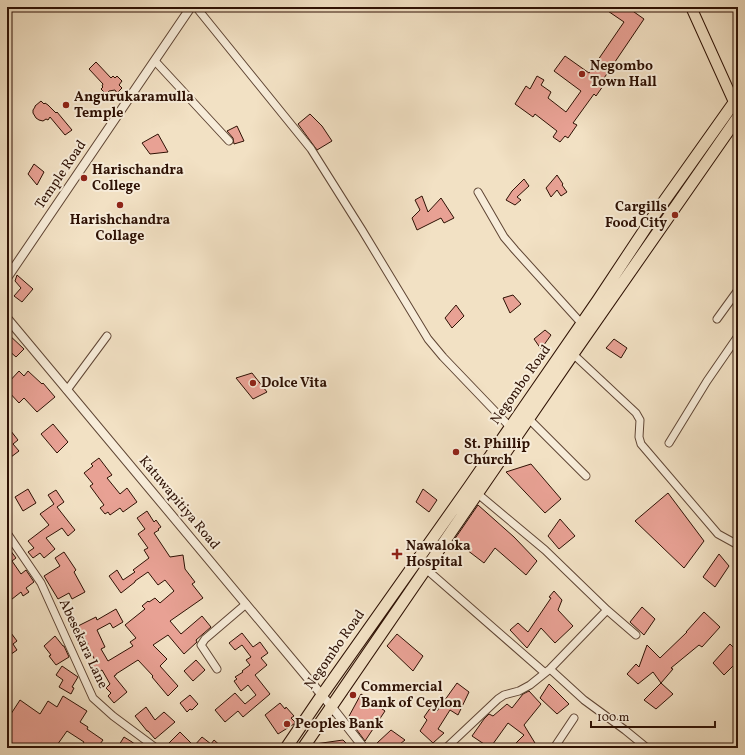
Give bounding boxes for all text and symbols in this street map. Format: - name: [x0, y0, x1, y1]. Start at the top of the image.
- place label: Negombo Town Hall: [590, 57, 657, 92]
- marker: Negombo Town Hall: [577, 69, 587, 79]
- place label: Angurukaramulla Temple: [74, 88, 194, 123]
- marker: Angurukaramulla Temple: [61, 100, 71, 110]
- street label: Temple Road: [31, 137, 91, 213]
- place label: Harischandra College: [92, 161, 184, 196]
- marker: Harischandra College: [79, 173, 89, 183]
- place label: Cargills Food City: [605, 198, 667, 233]
- marker: Harishchandra Collage: [115, 200, 125, 210]
- marker: Cargills Food City: [670, 210, 680, 220]
- place label: Harishchandra Collage: [70, 211, 171, 246]
- street label: Negombo Road: [486, 341, 556, 429]
- place label: Dolce Vita: [261, 374, 327, 393]
- marker: Dolce Vita: [248, 378, 258, 388]
- place label: St. Phillip Church: [464, 435, 530, 470]
- marker: St. Phillip Church: [451, 447, 461, 457]
- street label: Katuwapitiya Road: [134, 452, 224, 554]
- place label: Nawaloka Hospital: [406, 537, 471, 572]
- marker: Nawaloka Hospital: [391, 548, 403, 560]
- street label: Abesekara Lane: [54, 596, 112, 692]
- street label: Negombo Road: [300, 606, 370, 694]
- place label: Commercial Bank of Ceylon: [361, 678, 462, 713]
- marker: Commercial Bank of Ceylon: [348, 690, 358, 700]
- scale bar: [591, 703, 715, 729]
- text: 100 m: [597, 710, 630, 726]
- place label: Peoples Bank: [295, 715, 384, 734]
- marker: Peoples Bank: [282, 719, 292, 729]

